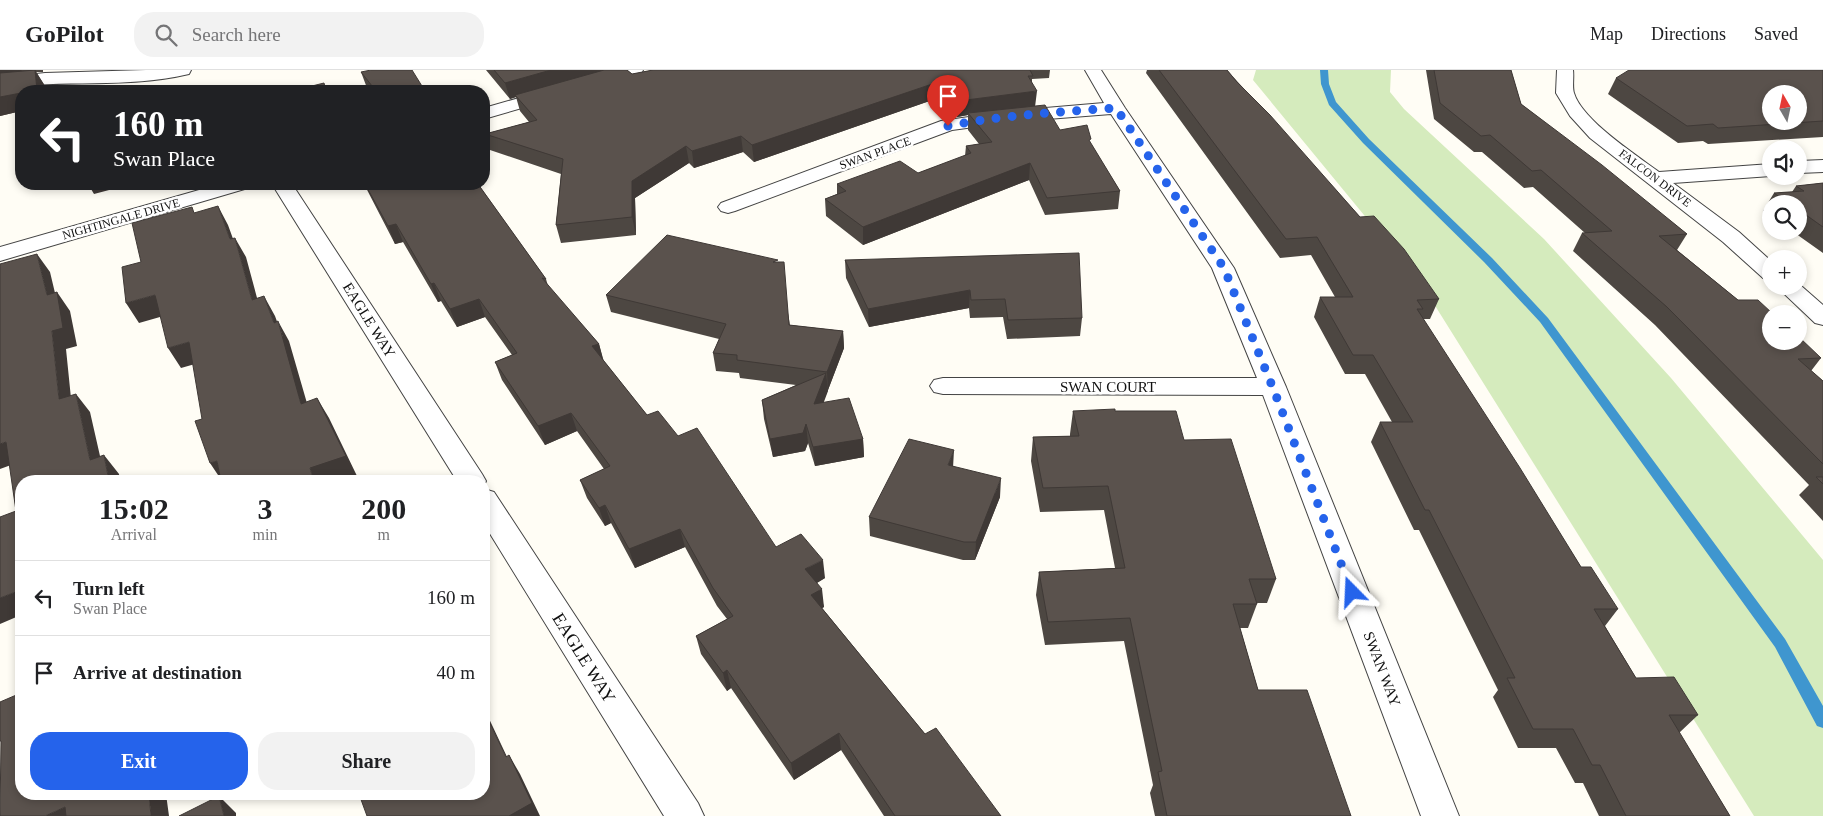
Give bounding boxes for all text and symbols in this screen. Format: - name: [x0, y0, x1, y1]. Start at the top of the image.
- search box: [134, 12, 484, 57]
- text: GoPilot: [25, 21, 104, 47]
- icon: search: [152, 21, 180, 49]
- text: Search here: [192, 24, 281, 45]
- text: Map: [1590, 24, 1623, 44]
- text: Directions: [1651, 24, 1726, 44]
- text: Saved: [1754, 24, 1798, 44]
- pin: [927, 75, 969, 126]
- icon: arrive: [934, 82, 962, 110]
- north arrow: [1762, 85, 1808, 130]
- map controls: [1762, 85, 1807, 350]
- icon: left: [30, 105, 95, 170]
- text: 160 m: [113, 105, 203, 144]
- street label: SWAN PLACE: [837, 134, 913, 172]
- button: sound: [1762, 140, 1807, 185]
- text: Swan Place: [113, 146, 215, 171]
- street label: FALCON DRIVE: [1616, 146, 1694, 210]
- button: search: [1762, 195, 1807, 240]
- street label: NIGHTINGALE DRIVE: [61, 196, 181, 242]
- button: +: [1762, 250, 1807, 295]
- street label: EAGLE WAY: [340, 280, 399, 361]
- button: −: [1762, 305, 1807, 350]
- street label: SWAN COURT: [1060, 379, 1156, 395]
- text: 15:02: [99, 492, 169, 525]
- text: 3: [257, 492, 272, 525]
- text: 200: [361, 492, 406, 525]
- text: Arrival: [111, 526, 157, 543]
- text: min: [253, 526, 277, 543]
- text: m: [377, 526, 390, 543]
- position arrow: [1325, 565, 1377, 617]
- text: Turn left: [73, 578, 145, 599]
- icon: left: [30, 584, 58, 612]
- text: 160 m: [427, 587, 475, 608]
- text: Swan Place: [73, 600, 147, 617]
- street label: EAGLE WAY: [548, 609, 620, 707]
- street label: SWAN WAY: [1360, 629, 1404, 709]
- icon: arrive: [30, 659, 58, 687]
- text: Arrive at destination: [73, 662, 242, 683]
- text: 40 m: [436, 662, 475, 683]
- button: Exit: [30, 732, 248, 790]
- button: Share: [258, 732, 475, 790]

